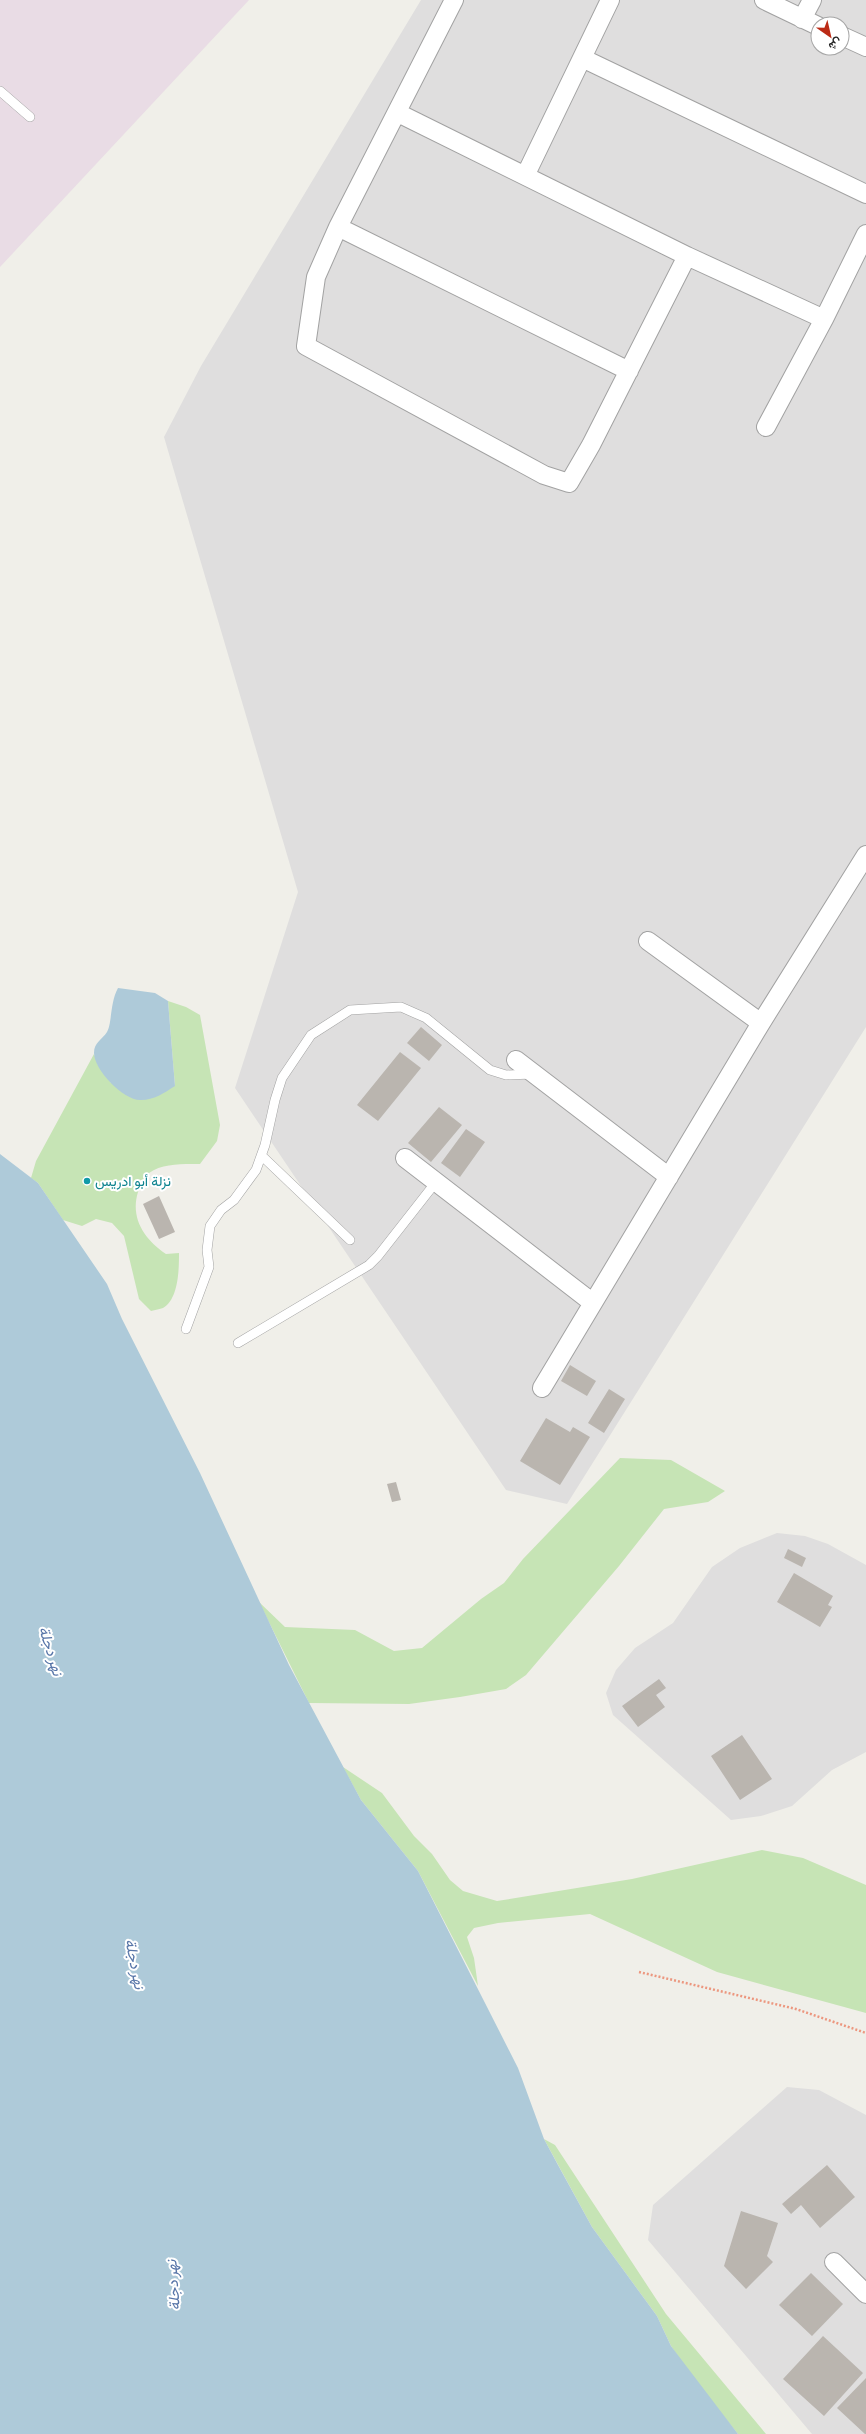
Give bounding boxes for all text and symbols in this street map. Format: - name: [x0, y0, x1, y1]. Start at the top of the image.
- north arrow: [810, 16, 850, 56]
- text: ش: [826, 35, 844, 53]
- place label: نزلة أبو ادريس: [95, 1173, 171, 1190]
- marker: نزلة أبو ادريس: [82, 1176, 92, 1186]
- water label: نهر دجلة: [35, 1624, 67, 1679]
- water label: نهر دجلة: [121, 1937, 149, 1991]
- water label: نهر دجلة: [162, 2258, 184, 2311]

